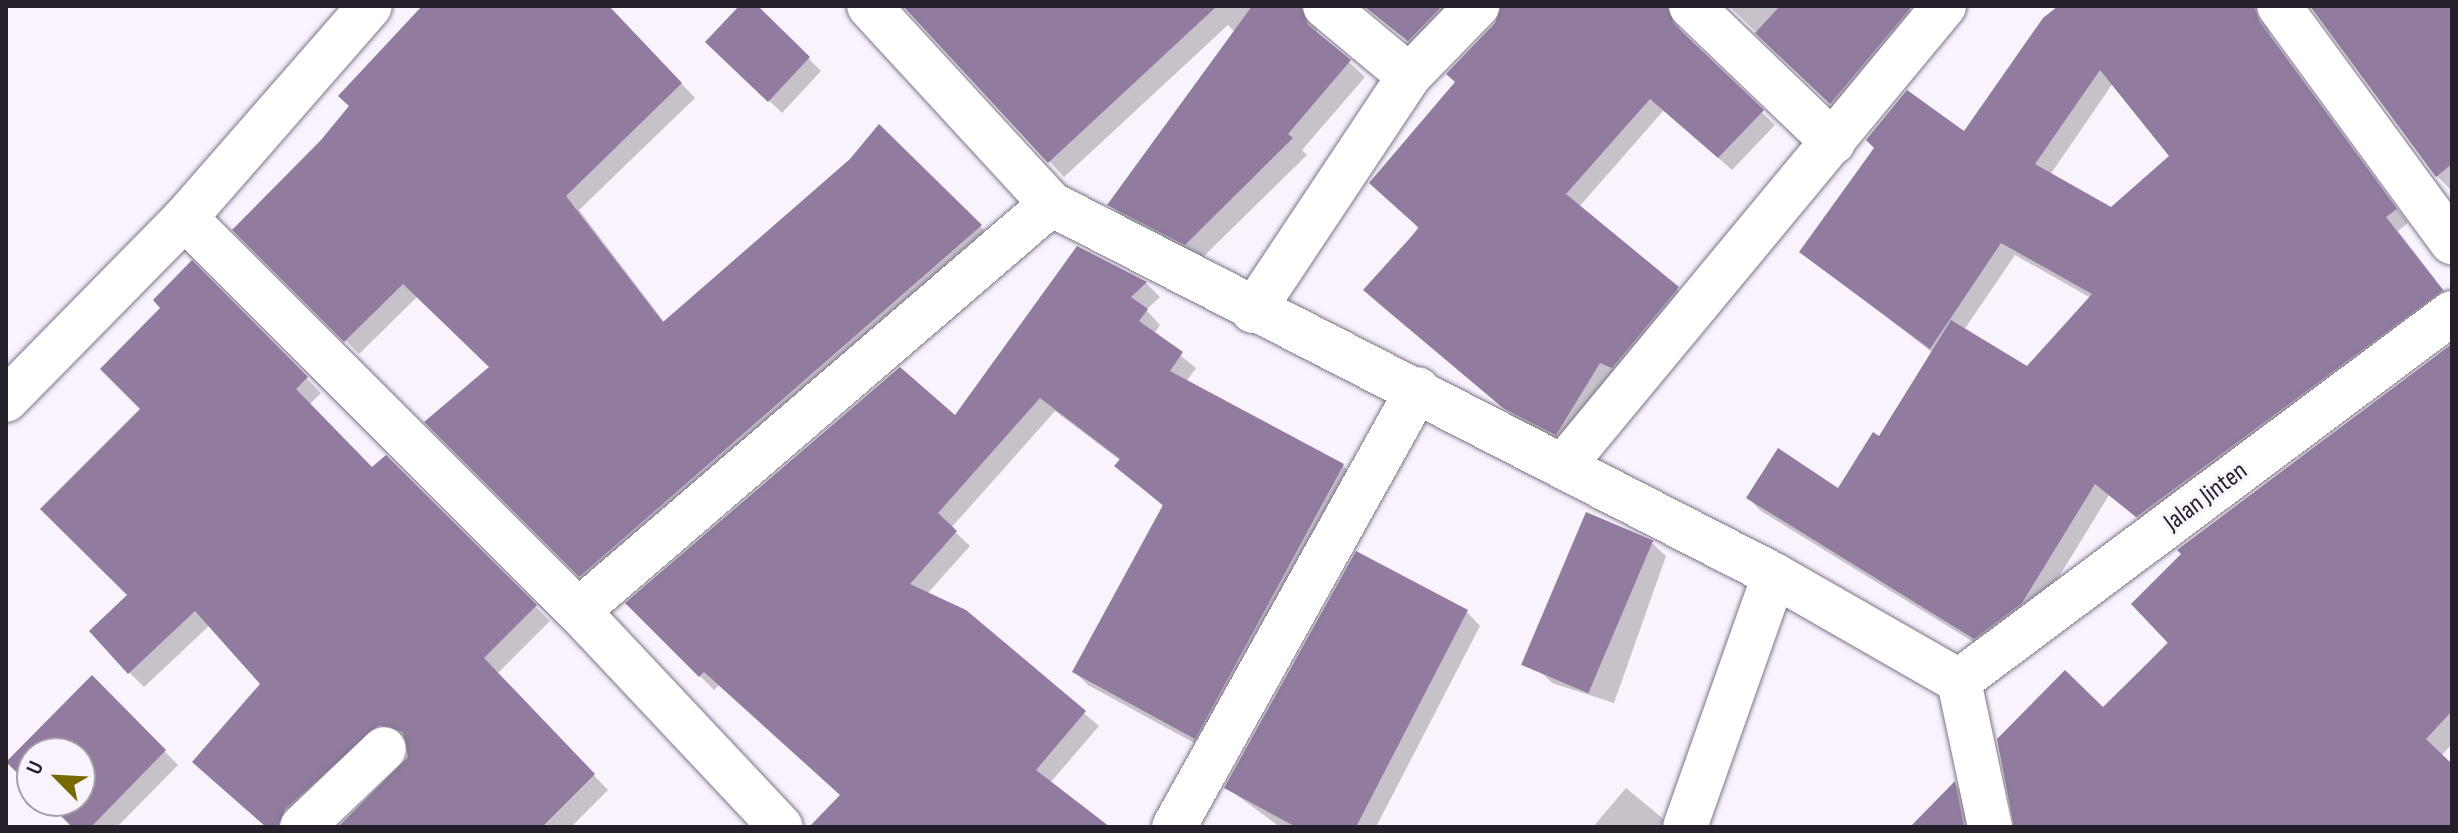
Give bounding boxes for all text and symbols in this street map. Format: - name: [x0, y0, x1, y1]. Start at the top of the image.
- street label: Jalan Jinten: [2158, 456, 2254, 538]
- north arrow: [16, 737, 96, 817]
- text: U: [21, 757, 50, 779]

